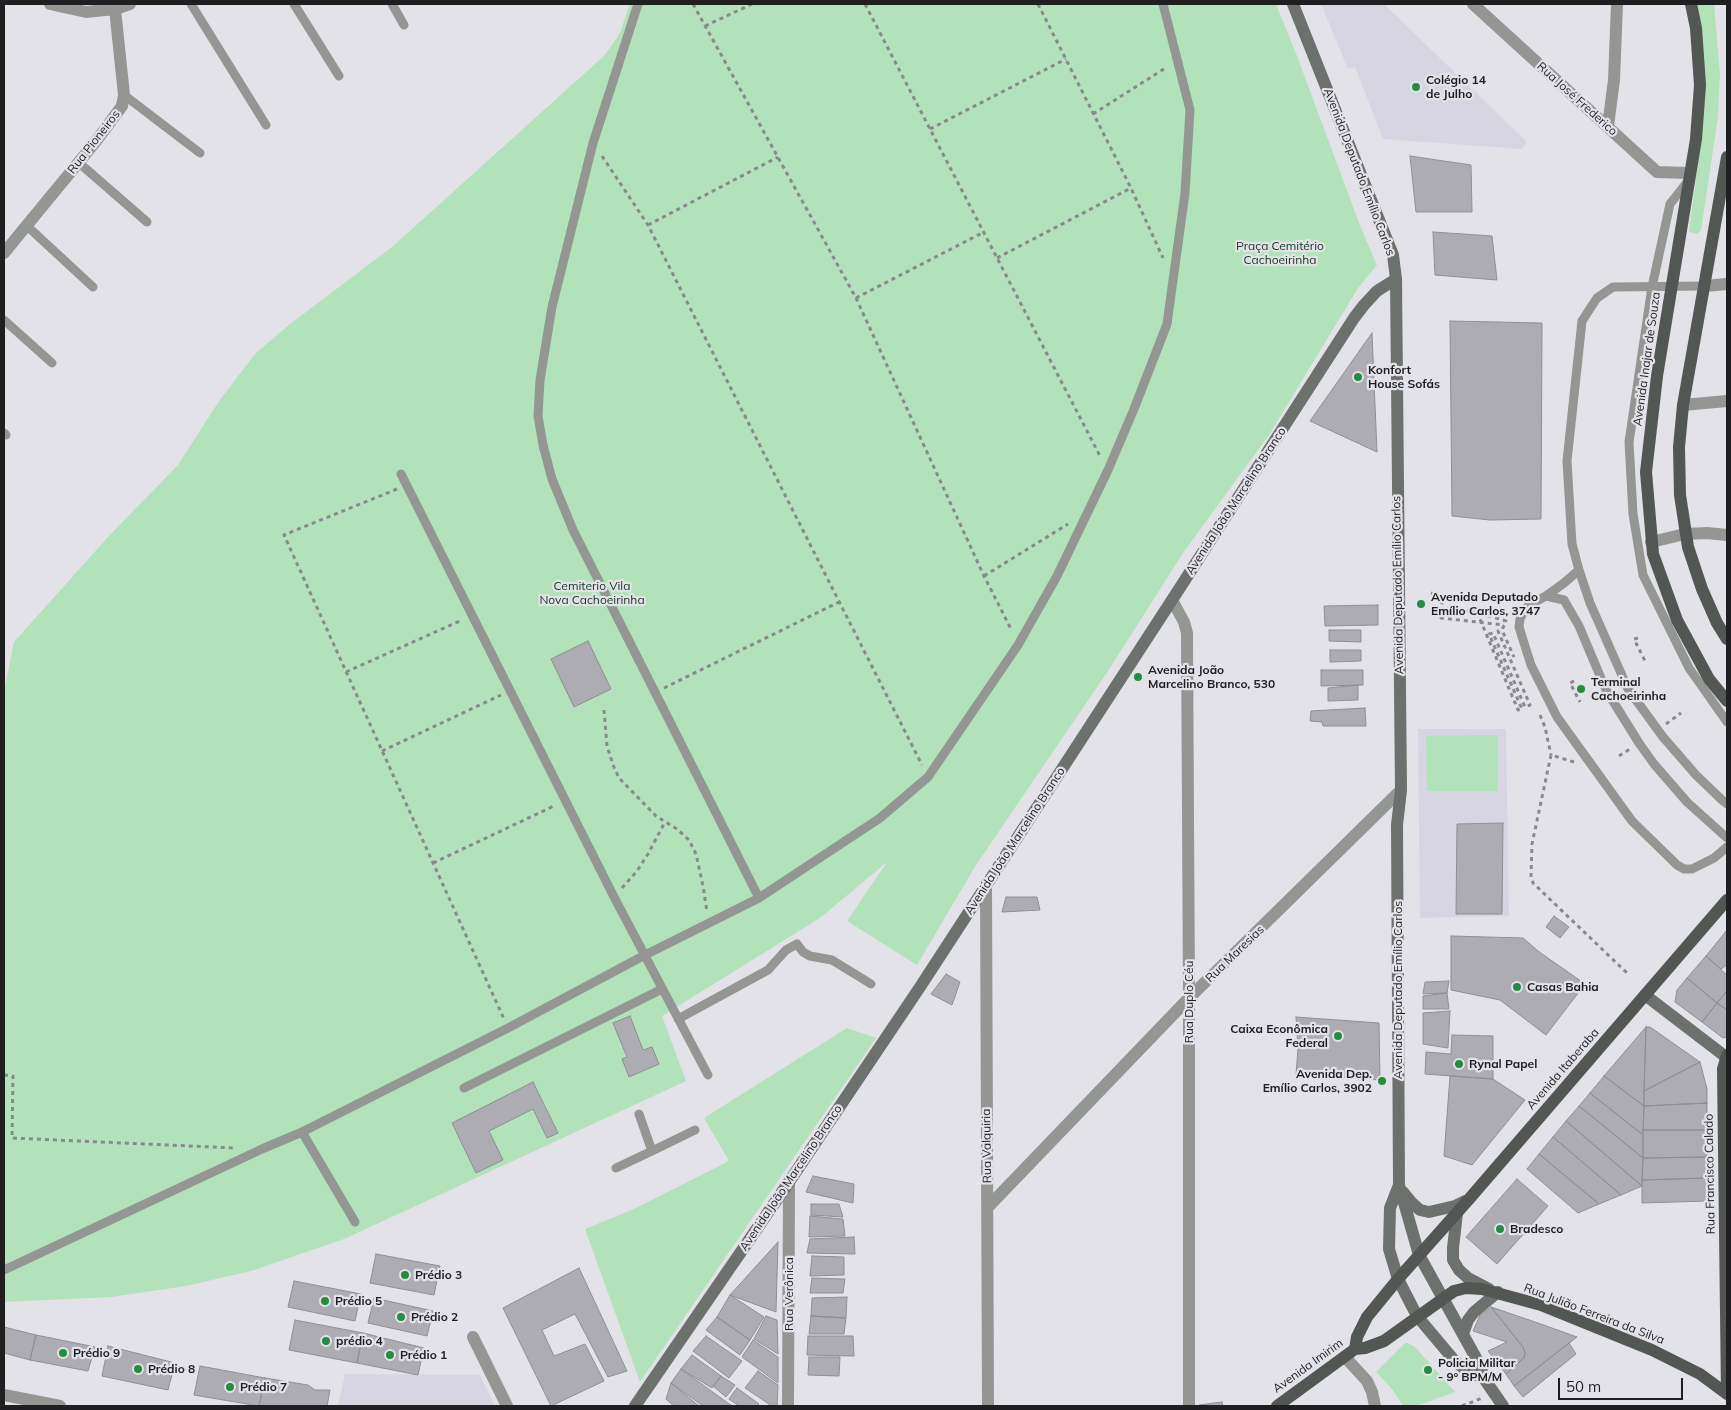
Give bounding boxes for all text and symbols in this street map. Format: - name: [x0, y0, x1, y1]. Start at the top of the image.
- street label: Rua José Frederico: [1534, 59, 1620, 139]
- place label: Colégio 14 de Julho: [1426, 73, 1486, 101]
- marker: Colégio 14 de Julho: [1410, 81, 1422, 93]
- street label: Avenida Deputado Emílio Carlos: [1320, 86, 1398, 258]
- street label: Rua Pioneiros: [65, 107, 123, 177]
- park label: Praça Cemitério Cachoeirinha: [1236, 239, 1324, 267]
- street label: Avenida Inajar de Souza: [1630, 291, 1664, 427]
- place label: Konfort House Sofás: [1368, 363, 1440, 391]
- marker: Konfort House Sofás: [1352, 371, 1364, 383]
- street label: Avenida João Marcelino Branco: [1183, 425, 1289, 577]
- street label: Avenida Deputado Emílio Carlos: [1389, 496, 1407, 674]
- park label: Cemiterio Vila Nova Cachoeirinha: [539, 579, 645, 607]
- place label: Avenida Deputado Emílio Carlos, 3747: [1431, 590, 1540, 618]
- marker: Avenida Deputado Emílio Carlos, 3747: [1415, 598, 1427, 610]
- place label: Avenida João Marcelino Branco, 530: [1148, 663, 1275, 691]
- marker: Avenida João Marcelino Branco, 530: [1132, 671, 1144, 683]
- place label: Terminal Cachoeirinha: [1591, 675, 1666, 703]
- marker: Terminal Cachoeirinha: [1575, 683, 1587, 695]
- street label: Avenida João Marcelino Branco: [962, 765, 1068, 917]
- street label: Avenida Deputado Emílio Carlos: [1391, 901, 1405, 1079]
- street label: Rua Maresias: [1203, 922, 1267, 986]
- street label: Rua Duplo Céu: [1182, 961, 1196, 1043]
- place label: Casas Bahia: [1527, 980, 1599, 994]
- marker: Casas Bahia: [1511, 981, 1523, 993]
- place label: Caixa Econômica Federal: [1230, 1022, 1328, 1050]
- street label: Avenida Itaberaba: [1524, 1025, 1602, 1113]
- marker: Caixa Econômica Federal: [1332, 1030, 1344, 1042]
- place label: Rynal Papel: [1469, 1057, 1537, 1071]
- marker: Rynal Papel: [1453, 1058, 1465, 1070]
- place label: Avenida Dep. Emílio Carlos, 3902: [1263, 1067, 1372, 1095]
- marker: Avenida Dep. Emílio Carlos, 3902: [1376, 1075, 1388, 1087]
- street label: Avenida João Marcelino Branco: [737, 1102, 845, 1254]
- street label: Rua Valquiria: [979, 1109, 995, 1183]
- street label: Rua Francisco Calado: [1702, 1114, 1718, 1234]
- place label: Bradesco: [1510, 1222, 1563, 1236]
- marker: Bradesco: [1494, 1223, 1506, 1235]
- street label: Rua Verônica: [782, 1257, 796, 1331]
- place label: Prédio 3: [415, 1268, 462, 1282]
- marker: Prédio 3: [399, 1269, 411, 1281]
- street label: Rua Julião Ferreira da Silva: [1522, 1281, 1666, 1347]
- place label: Prédio 5: [335, 1294, 382, 1308]
- marker: Prédio 5: [319, 1295, 331, 1307]
- place label: Prédio 2: [411, 1310, 458, 1324]
- marker: Prédio 2: [395, 1311, 407, 1323]
- place label: prédio 4: [336, 1334, 383, 1348]
- marker: prédio 4: [320, 1335, 332, 1347]
- street label: Avenida Imirim: [1270, 1336, 1346, 1396]
- place label: Prédio 9: [73, 1346, 120, 1360]
- marker: Prédio 9: [57, 1347, 69, 1359]
- place label: Prédio 1: [400, 1348, 447, 1362]
- marker: Prédio 1: [384, 1349, 396, 1361]
- place label: Policia Militar - 9º BPM/M: [1438, 1356, 1516, 1384]
- place label: Prédio 8: [148, 1362, 195, 1376]
- marker: Prédio 8: [132, 1363, 144, 1375]
- marker: Policia Militar - 9º BPM/M: [1422, 1364, 1434, 1376]
- scale bar: [1561, 1368, 1686, 1400]
- text: 50 m: [1566, 1377, 1601, 1396]
- place label: Prédio 7: [240, 1380, 287, 1394]
- marker: Prédio 7: [224, 1381, 236, 1393]

